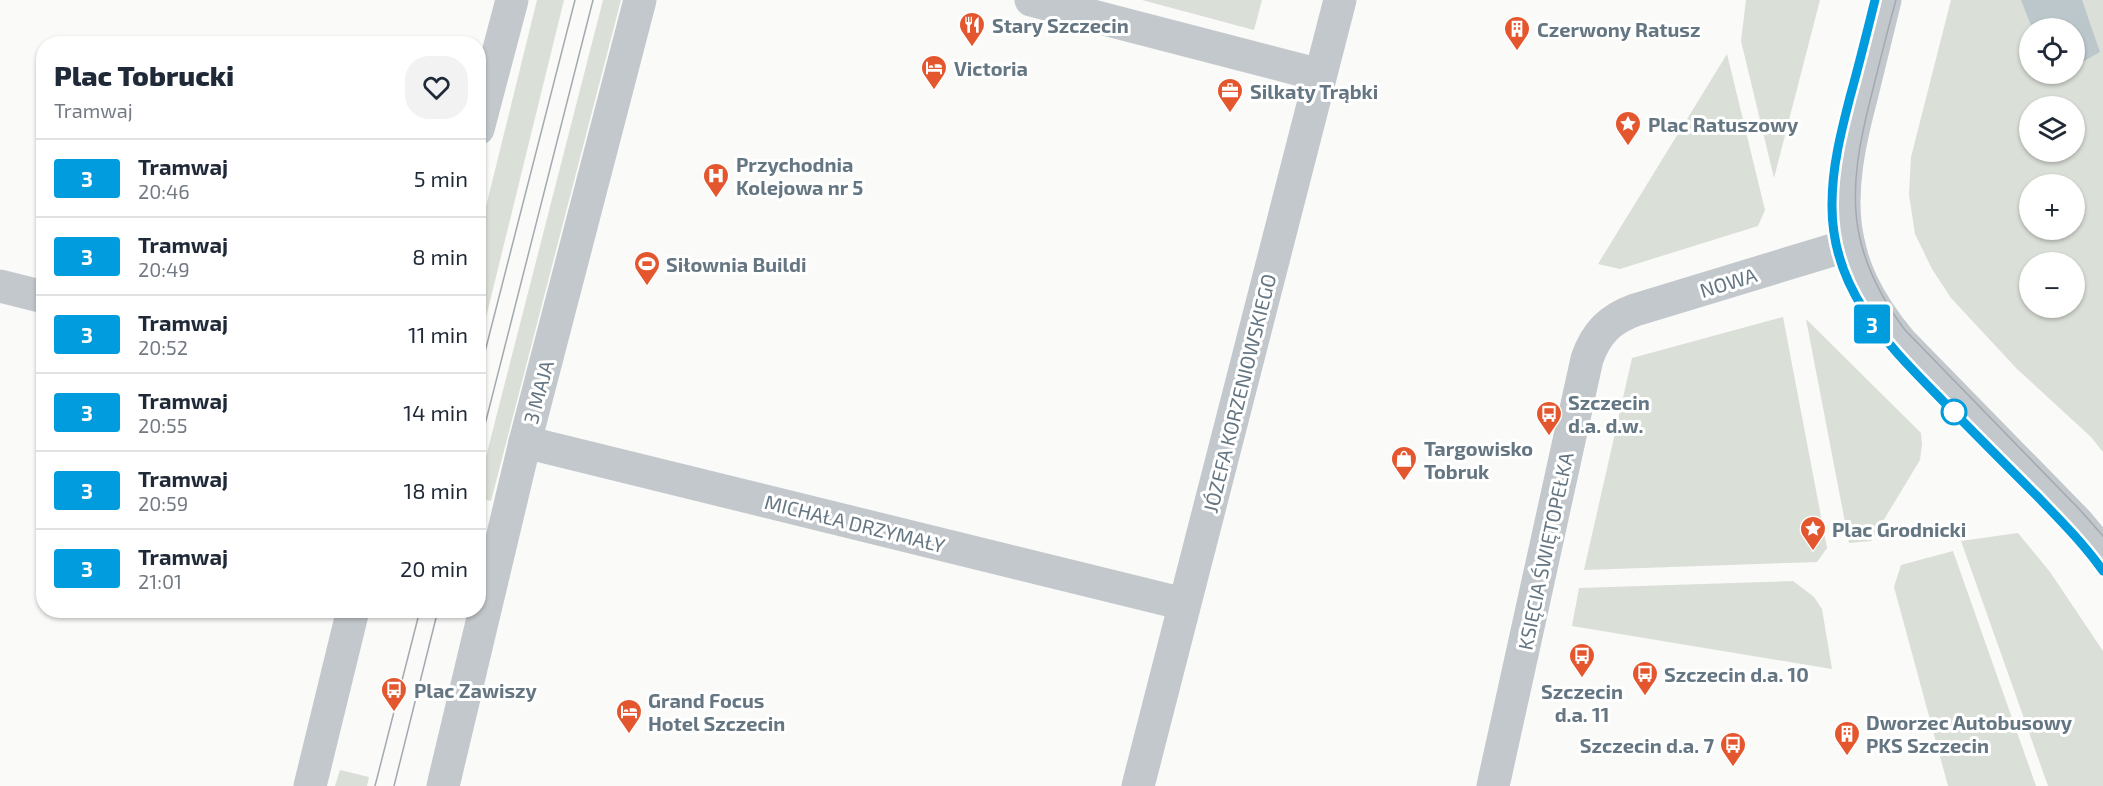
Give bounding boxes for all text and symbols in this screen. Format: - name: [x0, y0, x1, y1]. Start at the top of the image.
- restaurant icon: Stary Szczecin: [957, 10, 987, 48]
- place label: Stary Szczecin: [992, 13, 1129, 38]
- building icon: Czerwony Ratusz: [1502, 14, 1532, 52]
- place label: Czerwony Ratusz: [1537, 17, 1701, 42]
- map controls: [2019, 18, 2085, 318]
- button: locate: [2019, 18, 2085, 84]
- hotel icon: Victoria: [919, 53, 949, 91]
- button: heart: [405, 56, 468, 119]
- place label: Victoria: [954, 56, 1028, 80]
- text: Plac Tobrucki: [54, 58, 234, 92]
- office icon: Silkaty Trąbki: [1215, 76, 1245, 114]
- place label: Silkaty Trąbki: [1250, 79, 1378, 104]
- button: layers: [2019, 96, 2085, 162]
- text: Tramwaj: [54, 98, 133, 122]
- place icon: Plac Ratuszowy: [1613, 109, 1643, 147]
- place label: Plac Ratuszowy: [1648, 112, 1799, 137]
- place label: Przychodnia Kolejowa nr 5: [736, 152, 863, 199]
- text: Tramwaj: [138, 153, 228, 179]
- hospital icon: Przychodnia Kolejowa nr 5: [701, 161, 731, 199]
- text: 5 min: [414, 165, 468, 191]
- text: 3: [81, 166, 93, 191]
- button: +: [2019, 174, 2085, 240]
- text: 20:46: [138, 179, 190, 203]
- text: Tramwaj: [138, 231, 228, 257]
- text: 8 min: [412, 243, 468, 269]
- text: 3: [81, 244, 93, 269]
- sports icon: Siłownia Buildi: [632, 249, 662, 287]
- place label: Siłownia Buildi: [666, 252, 807, 276]
- button: −: [2019, 252, 2085, 318]
- text: 20:49: [138, 257, 190, 281]
- street label: NOWA: [1697, 262, 1760, 302]
- street label: JÓZEFA KORZENIOWSKIEGO: [1198, 271, 1280, 515]
- line badge: 3: [1852, 304, 1892, 344]
- text: Tramwaj: [138, 309, 228, 335]
- text: 3: [1866, 312, 1878, 337]
- text: 11 min: [408, 321, 468, 347]
- text: 3: [81, 322, 93, 347]
- text: 20:52: [138, 335, 188, 359]
- street label: 3 MAJA: [518, 357, 558, 426]
- text: Tramwaj: [138, 387, 228, 413]
- place label: Szczecin d.a. d.w.: [1568, 390, 1650, 437]
- text: 14 min: [403, 399, 468, 425]
- bus stop icon: Szczecin d.a. d.w.: [1534, 399, 1564, 437]
- unlabelled marker: [1941, 399, 1967, 425]
- text: 3: [81, 400, 93, 425]
- text: 20:55: [138, 413, 187, 437]
- place label: Targowisko Tobruk: [1424, 436, 1533, 483]
- shop icon: Targowisko Tobruk: [1389, 444, 1419, 482]
- street label: KSIĘCIA ŚWIĘTOPEŁKA: [1512, 449, 1578, 652]
- text: Tramwaj: [138, 465, 228, 491]
- text: 18 min: [403, 477, 468, 503]
- text: 3: [81, 478, 93, 503]
- street label: MICHAŁA DRZYMAŁY: [762, 489, 948, 557]
- text: 20:59: [138, 491, 188, 515]
- place icon: Plac Grodnicki: [1798, 514, 1828, 552]
- place label: Plac Grodnicki: [1832, 517, 1966, 541]
- text: Tramwaj: [138, 543, 228, 569]
- text: 20 min: [400, 555, 468, 581]
- text: 3: [81, 556, 93, 581]
- text: 21:01: [138, 569, 182, 593]
- bus stop icon: Szczecin d.a. 11: [1567, 641, 1597, 679]
- bus stop icon: Szczecin d.a. 10: [1630, 659, 1660, 697]
- place label: Szczecin d.a. 10: [1664, 662, 1809, 686]
- bus stop icon: Plac Zawiszy: [379, 675, 409, 713]
- place label: Plac Zawiszy: [414, 678, 538, 703]
- place label: Szczecin d.a. 11: [1541, 679, 1623, 726]
- place label: Grand Focus Hotel Szczecin: [648, 688, 785, 735]
- hotel icon: Grand Focus Hotel Szczecin: [614, 697, 644, 735]
- place label: Dworzec Autobusowy PKS Szczecin: [1866, 710, 2073, 757]
- building icon: Dworzec Autobusowy PKS Szczecin: [1832, 719, 1862, 757]
- bus stop icon: Szczecin d.a. 7: [1718, 730, 1748, 768]
- place label: Szczecin d.a. 7: [1580, 733, 1714, 757]

